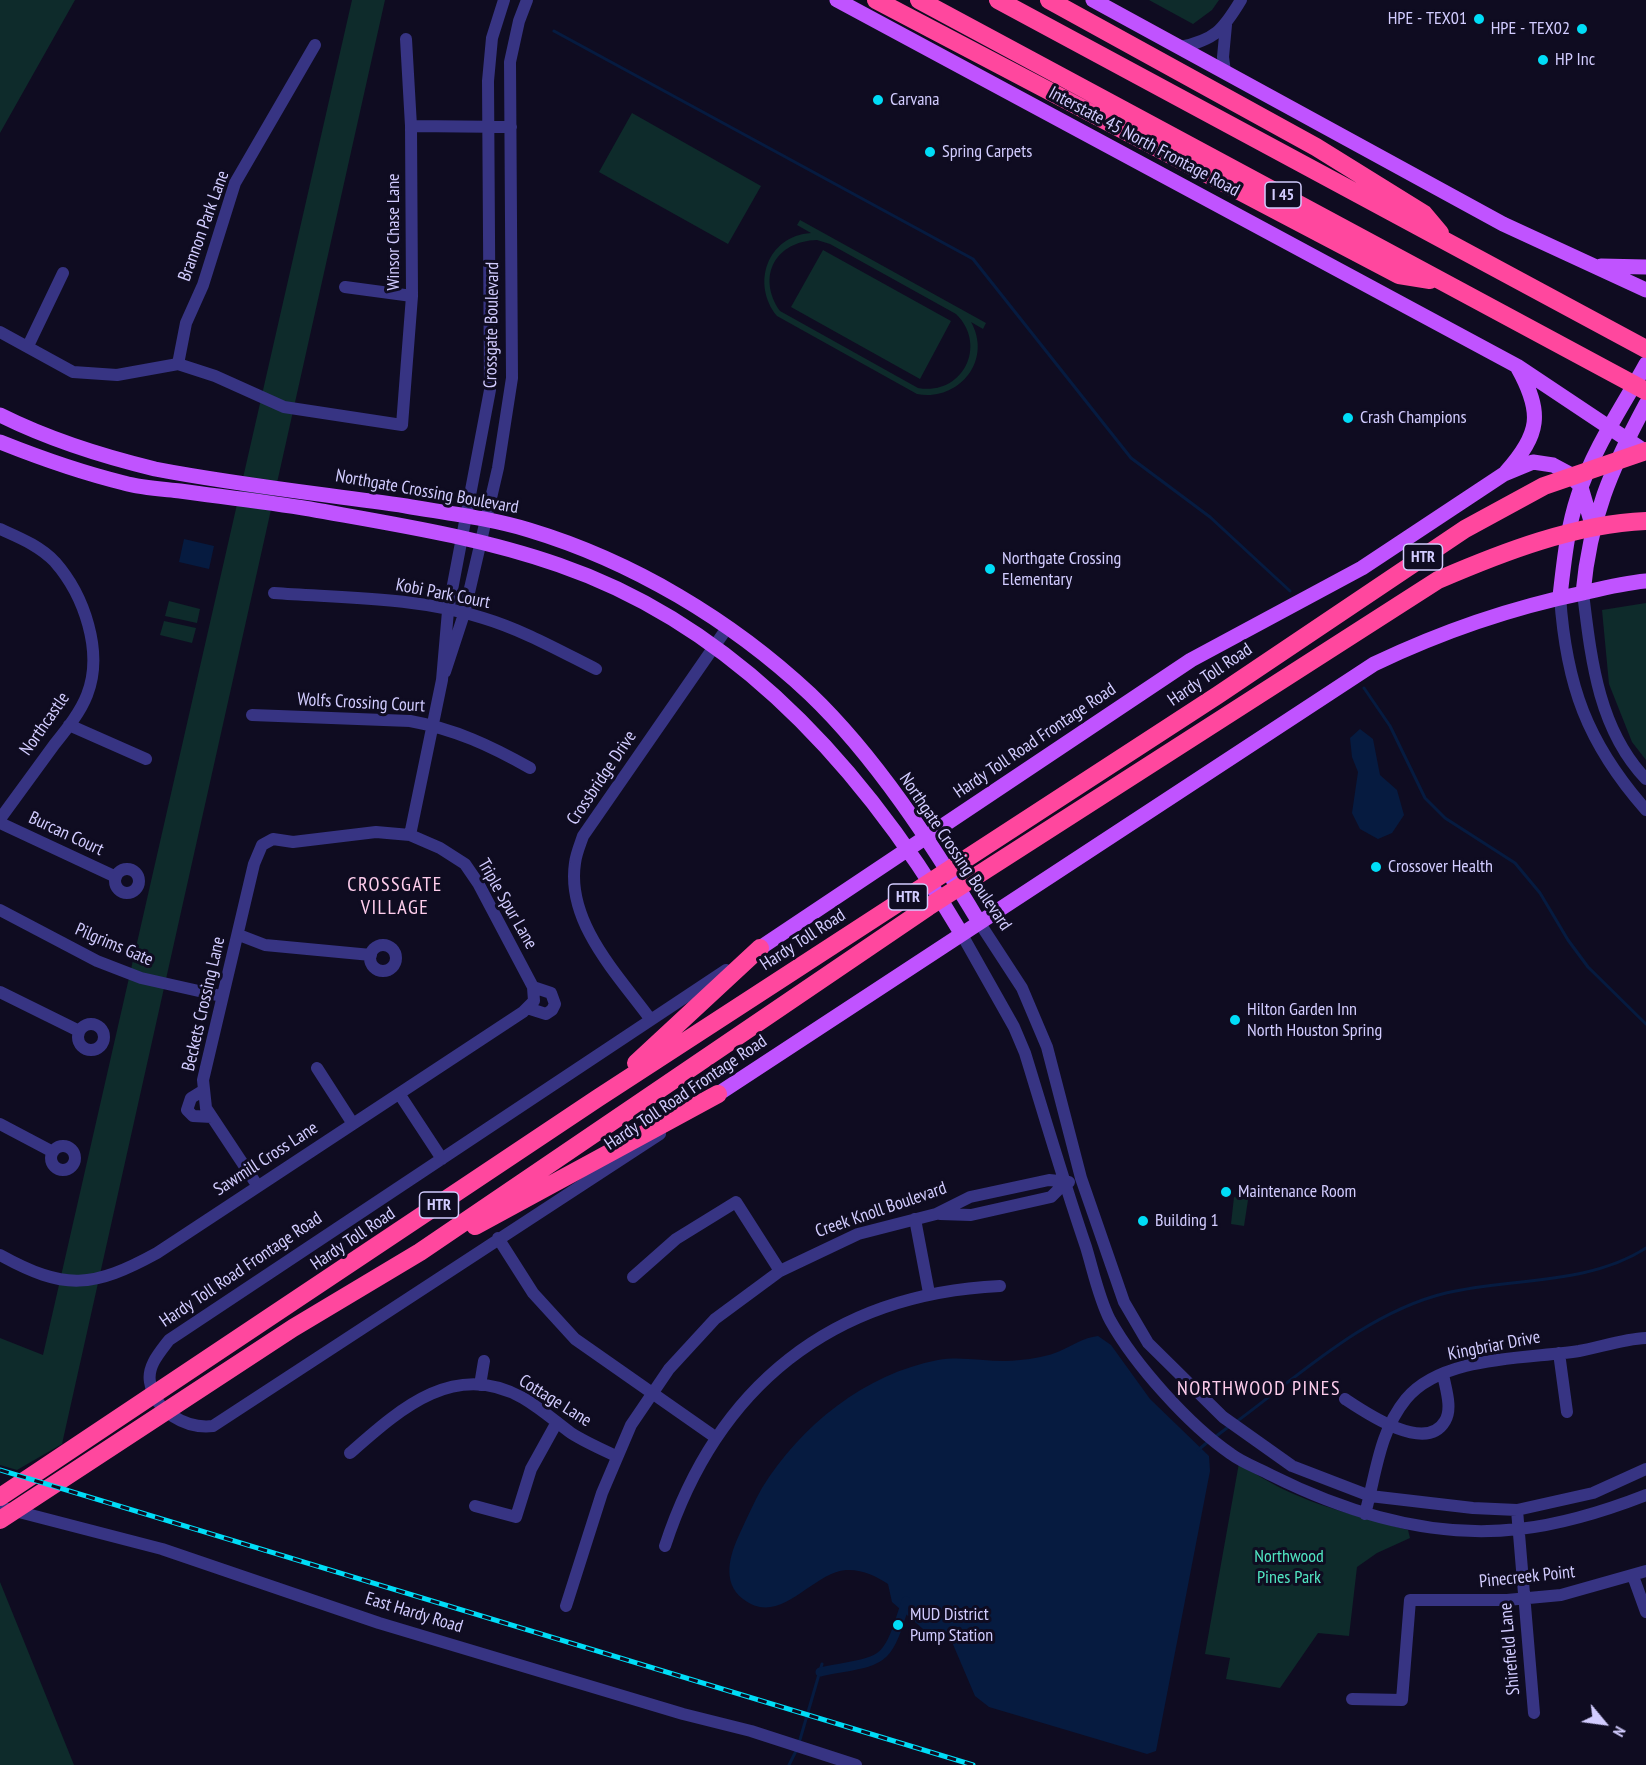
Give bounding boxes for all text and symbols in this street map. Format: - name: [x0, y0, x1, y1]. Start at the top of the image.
- place label: HPE - TEX01: [1388, 8, 1467, 30]
- marker: HPE - TEX01: [1472, 12, 1486, 26]
- place label: HPE - TEX02: [1491, 18, 1570, 40]
- marker: HPE - TEX02: [1575, 22, 1589, 36]
- place label: HP Inc: [1555, 49, 1595, 71]
- marker: HP Inc: [1536, 53, 1550, 67]
- street label: Interstate 45 North Frontage Road: [1045, 82, 1243, 202]
- place label: Carvana: [890, 89, 939, 111]
- marker: Carvana: [871, 93, 885, 107]
- place label: Spring Carpets: [942, 141, 1032, 163]
- marker: Spring Carpets: [923, 145, 937, 159]
- street label: Brannon Park Lane: [174, 168, 234, 284]
- street label: Winsor Chase Lane: [383, 174, 405, 290]
- road number: I 45: [1265, 182, 1301, 208]
- street label: Crossgate Boulevard: [480, 262, 504, 388]
- place label: Crash Champions: [1360, 407, 1467, 429]
- marker: Crash Champions: [1341, 411, 1355, 425]
- street label: Northgate Crossing Boulevard: [334, 465, 520, 519]
- road number: HTR: [1404, 544, 1442, 570]
- place label: Northgate Crossing Elementary: [1002, 548, 1121, 590]
- marker: Northgate Crossing Elementary: [983, 562, 997, 576]
- street label: Kobi Park Court: [394, 574, 492, 614]
- street label: Hardy Toll Road: [1164, 639, 1256, 711]
- street label: Hardy Toll Road Frontage Road: [950, 679, 1120, 803]
- street label: Northcastle: [16, 688, 74, 760]
- street label: Wolfs Crossing Court: [297, 689, 425, 717]
- street label: Crossbridge Drive: [563, 727, 641, 829]
- street label: Northgate Crossing Boulevard: [894, 769, 1016, 935]
- street label: Burcan Court: [25, 807, 107, 861]
- street label: Triple Spur Lane: [473, 855, 541, 953]
- place label: Crossover Health: [1388, 856, 1493, 878]
- marker: Crossover Health: [1369, 860, 1383, 874]
- district label: CROSSGATE VILLAGE: [347, 873, 443, 920]
- road number: HTR: [888, 884, 928, 910]
- street label: Hardy Toll Road: [756, 905, 850, 975]
- street label: Pilgrims Gate: [72, 919, 156, 971]
- street label: Beckets Crossing Lane: [178, 935, 230, 1073]
- place label: Hilton Garden Inn North Houston Spring: [1247, 999, 1382, 1042]
- marker: Hilton Garden Inn North Houston Spring: [1228, 1013, 1242, 1027]
- street label: Hardy Toll Road Frontage Road: [601, 1031, 771, 1155]
- street label: Sawmill Cross Lane: [210, 1117, 322, 1201]
- street label: Creek Knoll Boulevard: [813, 1177, 949, 1243]
- place label: Maintenance Room: [1238, 1181, 1356, 1203]
- marker: Maintenance Room: [1219, 1185, 1233, 1199]
- road number: HTR: [420, 1192, 458, 1218]
- street label: Hardy Toll Road: [307, 1203, 399, 1275]
- street label: Hardy Toll Road Frontage Road: [156, 1208, 326, 1332]
- place label: Building 1: [1155, 1210, 1219, 1232]
- marker: Building 1: [1136, 1214, 1150, 1228]
- street label: Kingbriar Drive: [1446, 1326, 1542, 1366]
- street label: Cottage Lane: [515, 1370, 595, 1432]
- district label: NORTHWOOD PINES: [1177, 1377, 1341, 1401]
- park label: Northwood Pines Park: [1254, 1546, 1324, 1588]
- street label: Pinecreek Point: [1478, 1561, 1576, 1593]
- street label: East Hardy Road: [363, 1588, 465, 1638]
- street label: Shirefield Lane: [1495, 1602, 1525, 1696]
- place label: MUD District Pump Station: [910, 1604, 993, 1646]
- marker: MUD District Pump Station: [891, 1618, 905, 1632]
- north arrow: [1574, 1693, 1634, 1753]
- text: N: [1609, 1723, 1631, 1740]

